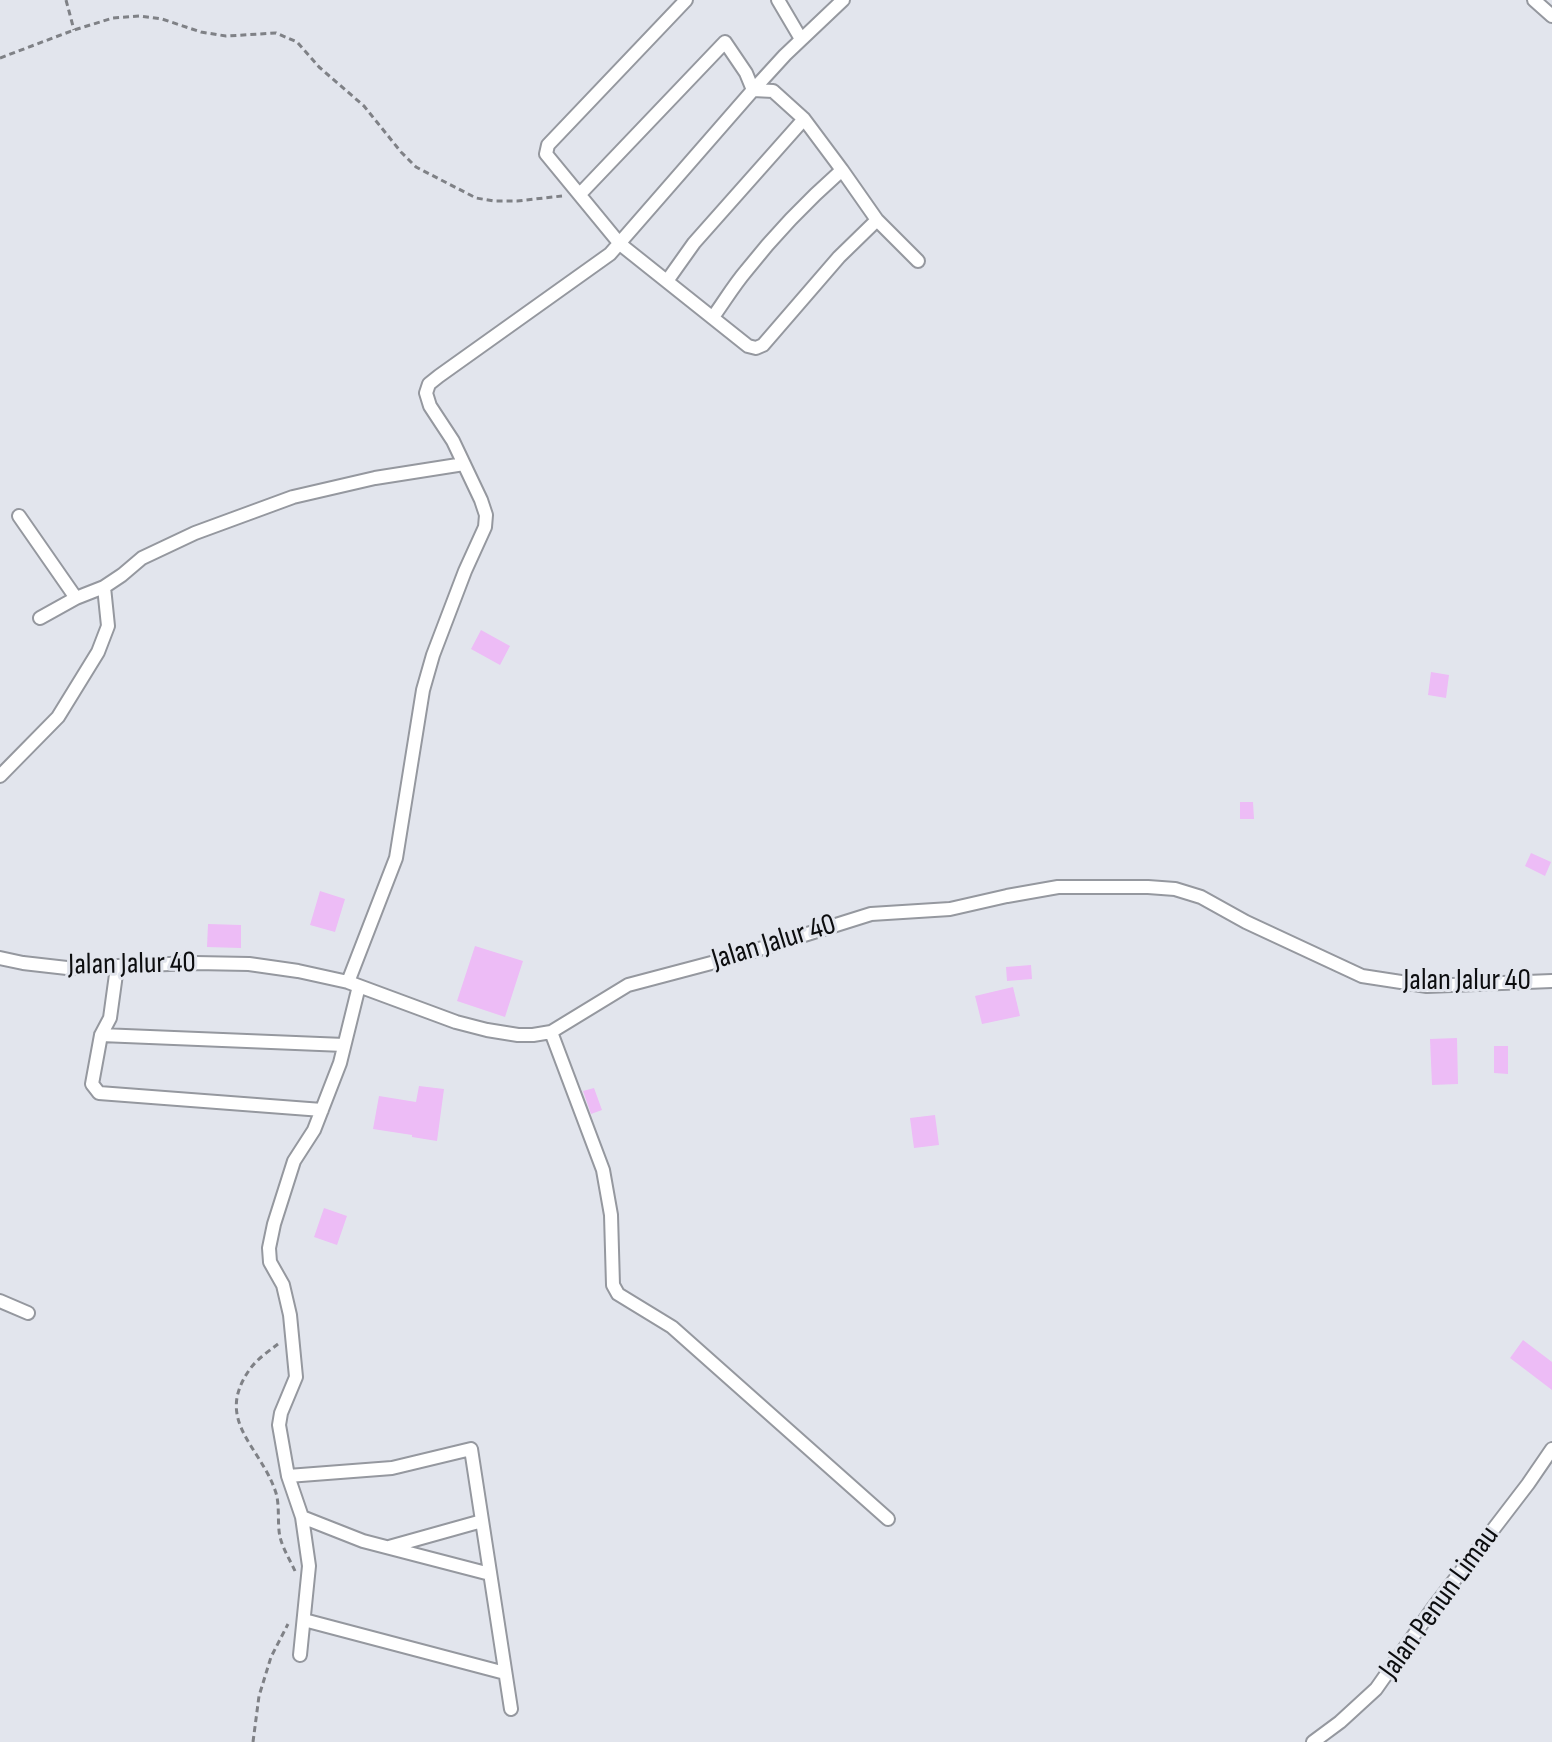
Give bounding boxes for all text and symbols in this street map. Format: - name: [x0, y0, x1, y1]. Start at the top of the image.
- street label: Jalan Jalur 40: [708, 907, 840, 979]
- street label: Jalan Jalur 40: [68, 946, 196, 984]
- street label: Jalan Jalur 40: [1403, 963, 1531, 999]
- street label: Jalan Penun Limau: [1372, 1520, 1508, 1686]

